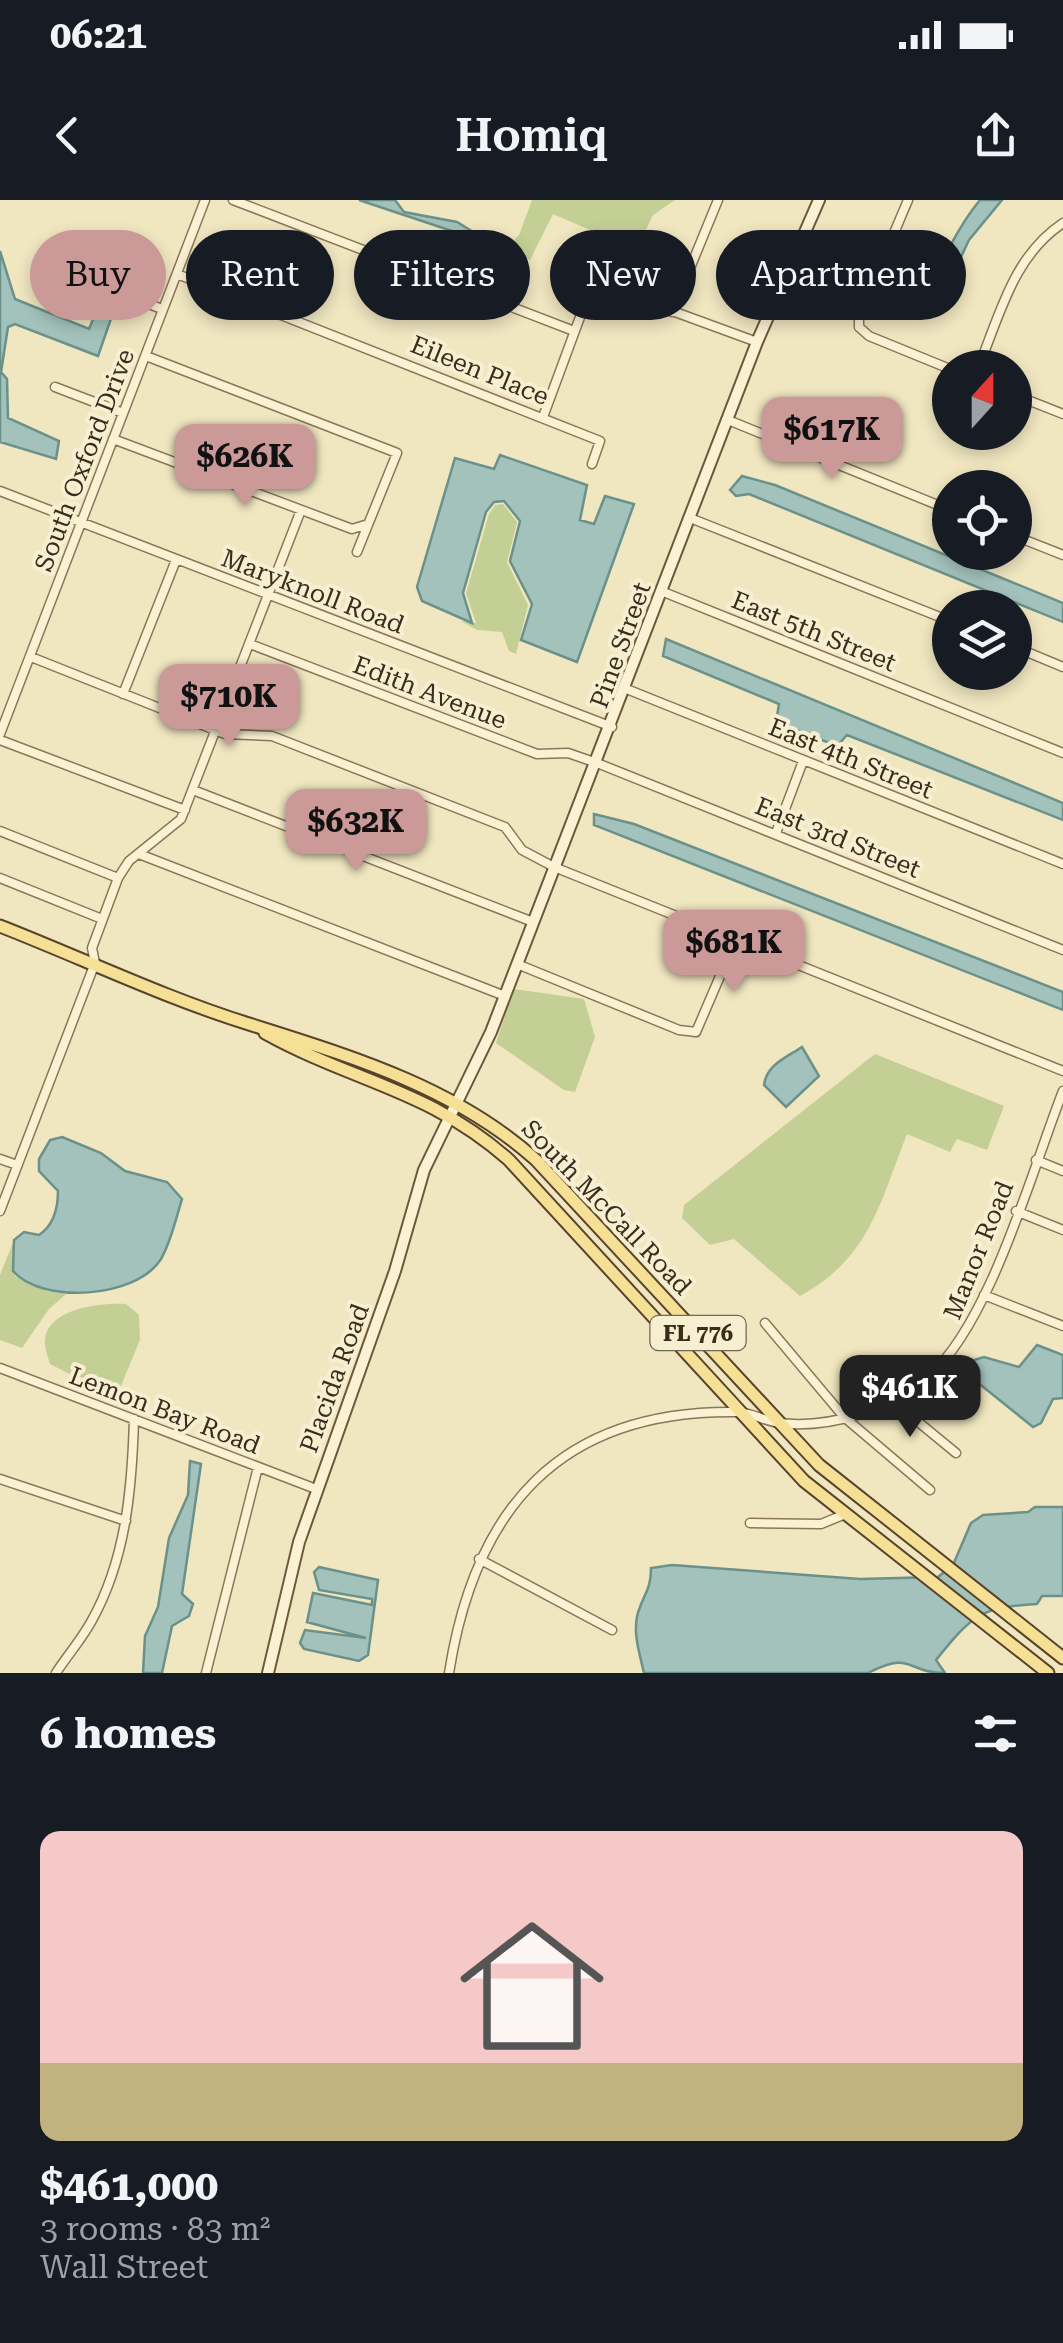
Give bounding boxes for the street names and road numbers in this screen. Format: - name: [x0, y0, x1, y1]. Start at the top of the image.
- street label: Eileen Place: [407, 330, 553, 411]
- street label: South Oxford Drive: [29, 345, 140, 575]
- street label: Maryknoll Road: [217, 543, 408, 640]
- street label: Pine Street: [584, 578, 657, 712]
- street label: East 5th Street: [727, 585, 900, 678]
- street label: Edith Avenue: [349, 650, 510, 735]
- street label: East 4th Street: [764, 712, 937, 805]
- street label: East 3rd Street: [751, 791, 925, 884]
- street label: South McCall Road: [516, 1114, 697, 1301]
- street label: Manor Road: [938, 1177, 1019, 1324]
- street label: Placida Road: [294, 1300, 375, 1457]
- road number: FL 776: [650, 1316, 746, 1350]
- street label: Lemon Bay Road: [65, 1361, 264, 1460]

